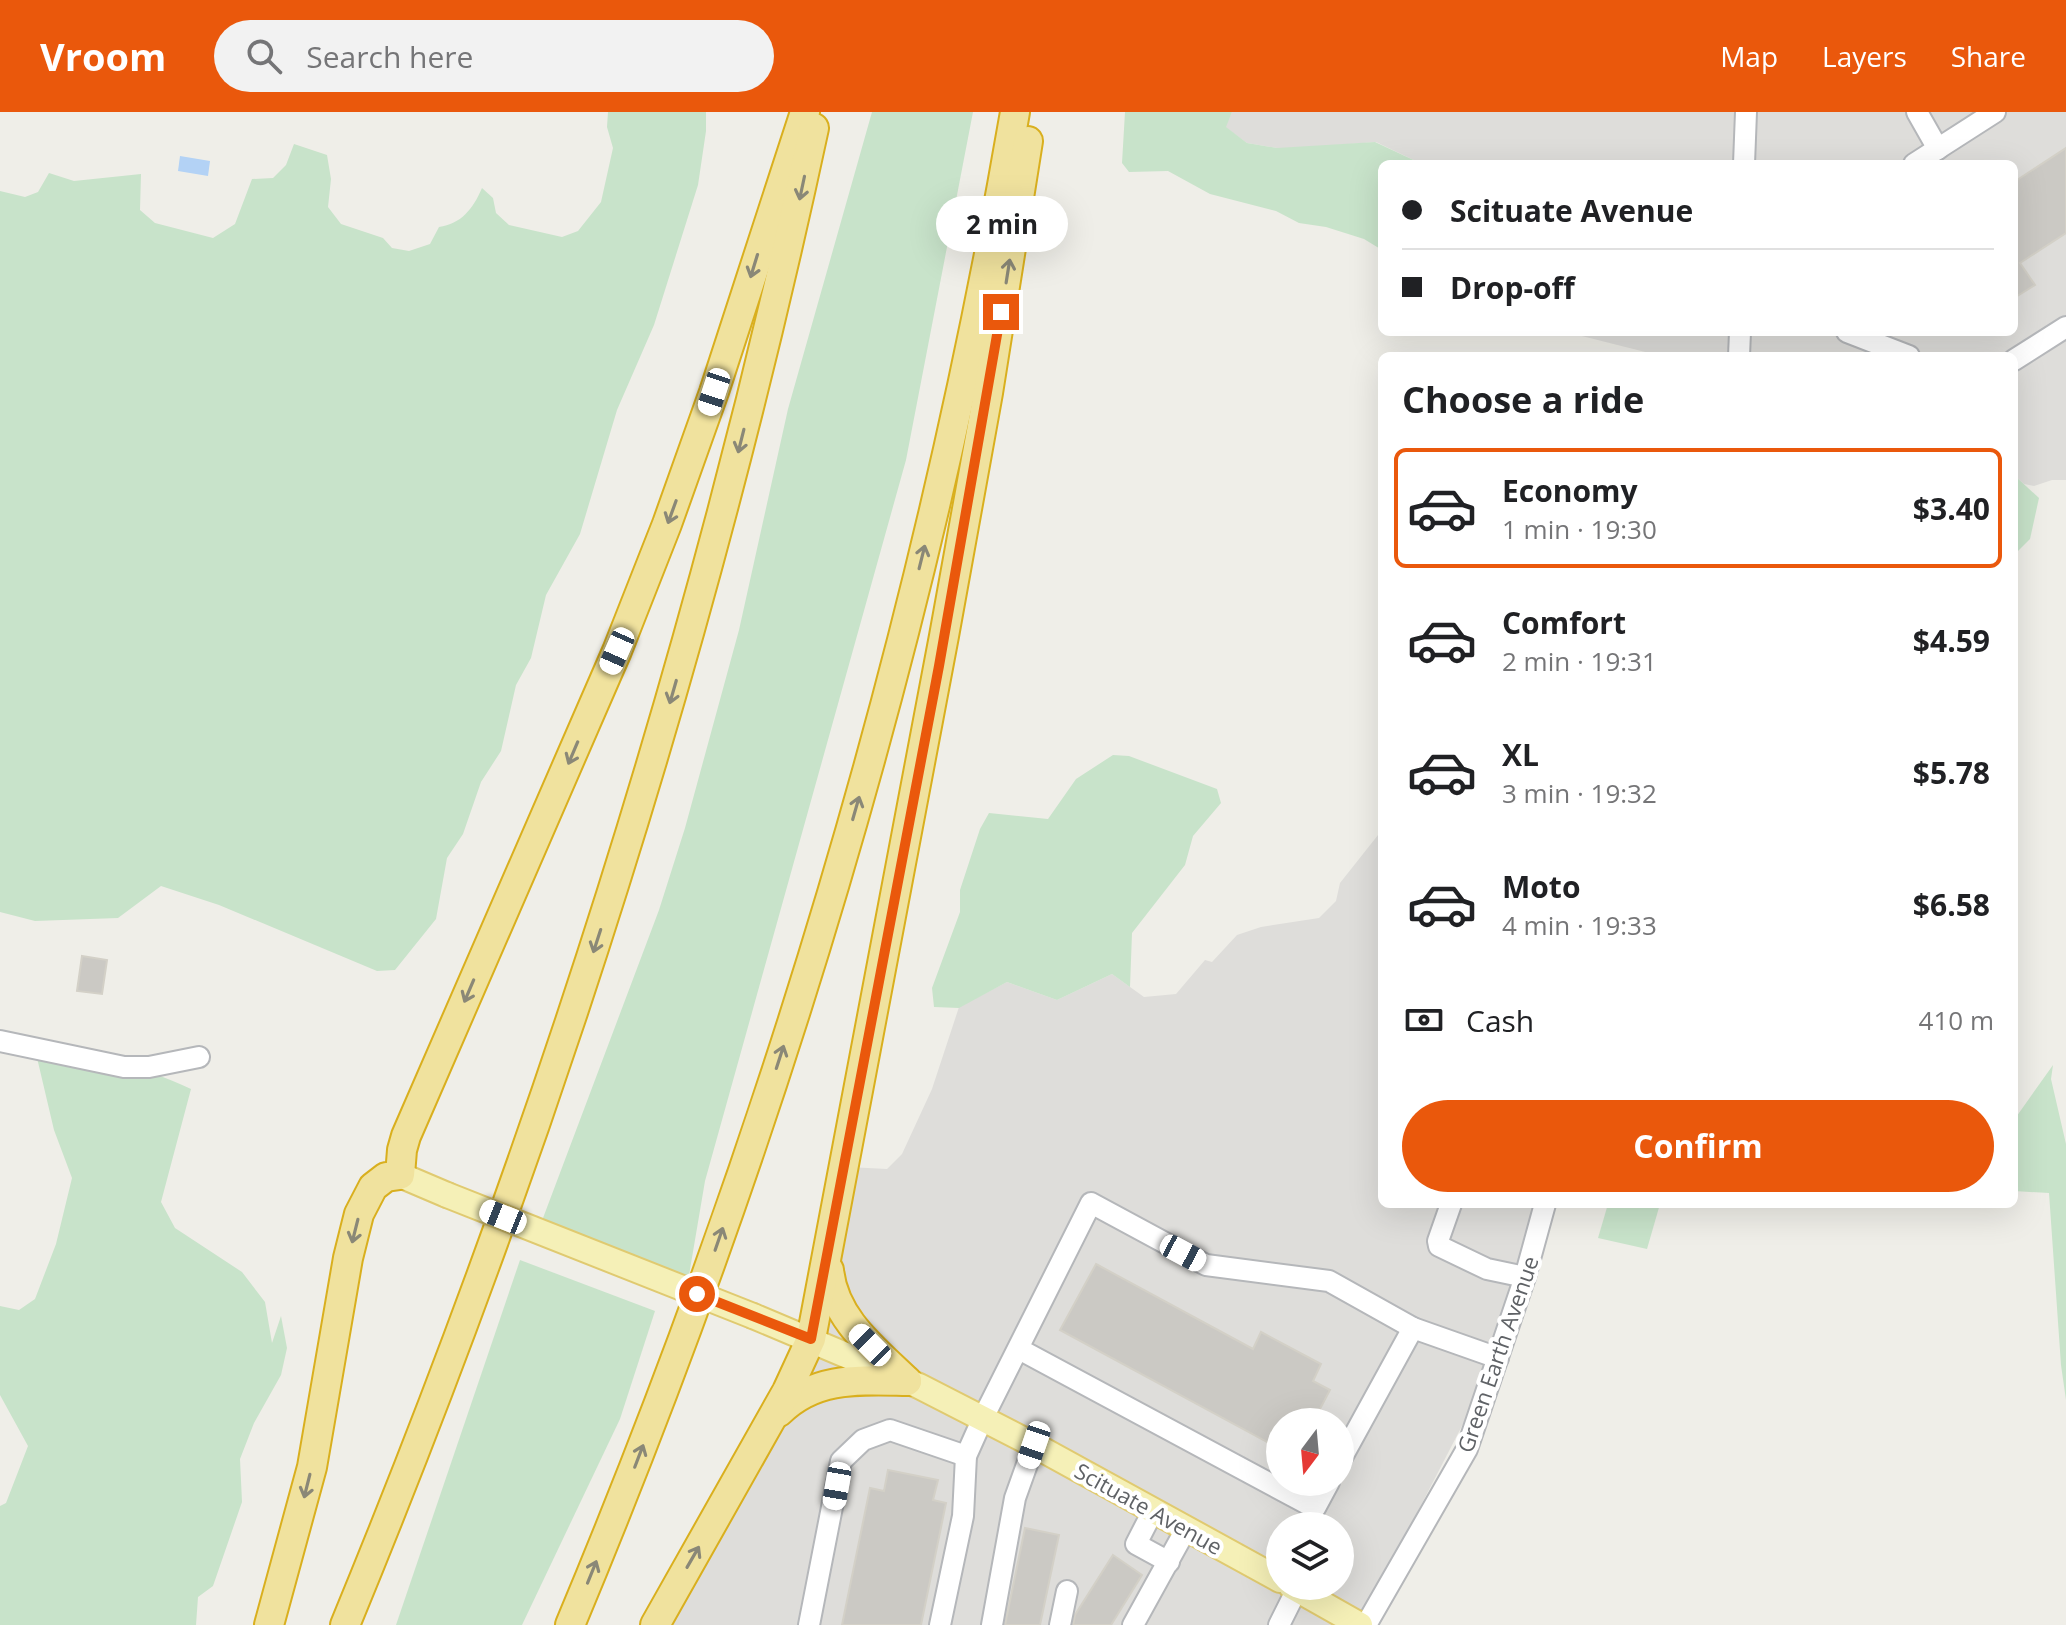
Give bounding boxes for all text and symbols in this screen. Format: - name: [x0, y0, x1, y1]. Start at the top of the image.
- search box: [214, 20, 774, 92]
- text: Vroom: [40, 30, 166, 82]
- icon: search: [242, 34, 286, 78]
- text: Search here: [306, 36, 473, 77]
- text: Map: [1720, 37, 1778, 75]
- text: Layers: [1822, 37, 1907, 75]
- text: Share: [1951, 37, 2026, 75]
- one-way arrow: [793, 175, 808, 201]
- text: Scituate Avenue: [1450, 190, 1693, 231]
- callout: 2 min: [935, 196, 1067, 252]
- text: 2 min: [966, 206, 1038, 242]
- one-way arrow: [746, 252, 761, 278]
- one-way arrow: [1001, 259, 1016, 285]
- text: Drop-off: [1450, 267, 1575, 308]
- route end: [983, 294, 1019, 330]
- car: [695, 365, 733, 419]
- text: Choose a ride: [1402, 375, 1644, 424]
- one-way arrow: [732, 428, 747, 453]
- text: Economy: [1502, 470, 1638, 511]
- icon: car: [1406, 472, 1478, 544]
- text: $3.40: [1913, 488, 1990, 529]
- one-way arrow: [664, 499, 678, 524]
- text: 1 min · 19:30: [1502, 511, 1657, 547]
- one-way arrow: [915, 545, 930, 570]
- text: Comfort: [1502, 602, 1626, 643]
- icon: car: [1406, 604, 1478, 676]
- text: $4.59: [1913, 620, 1990, 661]
- car: [596, 624, 638, 678]
- text: 2 min · 19:31: [1502, 643, 1657, 679]
- one-way arrow: [665, 678, 680, 704]
- text: XL: [1502, 734, 1539, 775]
- icon: car: [1406, 736, 1478, 808]
- one-way arrow: [564, 740, 579, 765]
- text: $5.78: [1913, 752, 1990, 793]
- text: 3 min · 19:32: [1502, 775, 1657, 811]
- one-way arrow: [849, 796, 864, 822]
- text: Moto: [1502, 866, 1580, 907]
- icon: car: [1406, 868, 1478, 940]
- text: $6.58: [1913, 884, 1990, 925]
- text: 4 min · 19:33: [1502, 907, 1657, 943]
- one-way arrow: [589, 927, 604, 953]
- one-way arrow: [461, 978, 476, 1003]
- icon: cash: [1402, 998, 1446, 1042]
- text: Cash: [1466, 1000, 1534, 1041]
- text: 410 m: [1919, 1002, 1994, 1038]
- one-way arrow: [774, 1045, 789, 1070]
- button: Confirm: [1402, 1100, 1994, 1192]
- car: [476, 1197, 530, 1237]
- one-way arrow: [346, 1217, 361, 1243]
- one-way arrow: [713, 1228, 727, 1252]
- car: [1156, 1231, 1210, 1275]
- street label: Green Earth Avenue: [1449, 1252, 1545, 1456]
- route start: [679, 1276, 715, 1312]
- car: [845, 1320, 895, 1370]
- north arrow: [1266, 1408, 1354, 1496]
- map controls: [1266, 1408, 1354, 1600]
- car: [1015, 1418, 1053, 1472]
- one-way arrow: [633, 1444, 647, 1469]
- street label: Scituate Avenue: [1070, 1455, 1228, 1561]
- car: [821, 1460, 853, 1512]
- one-way arrow: [299, 1473, 314, 1499]
- button: layers: [1266, 1512, 1354, 1600]
- one-way arrow: [686, 1546, 702, 1569]
- one-way arrow: [585, 1560, 600, 1585]

